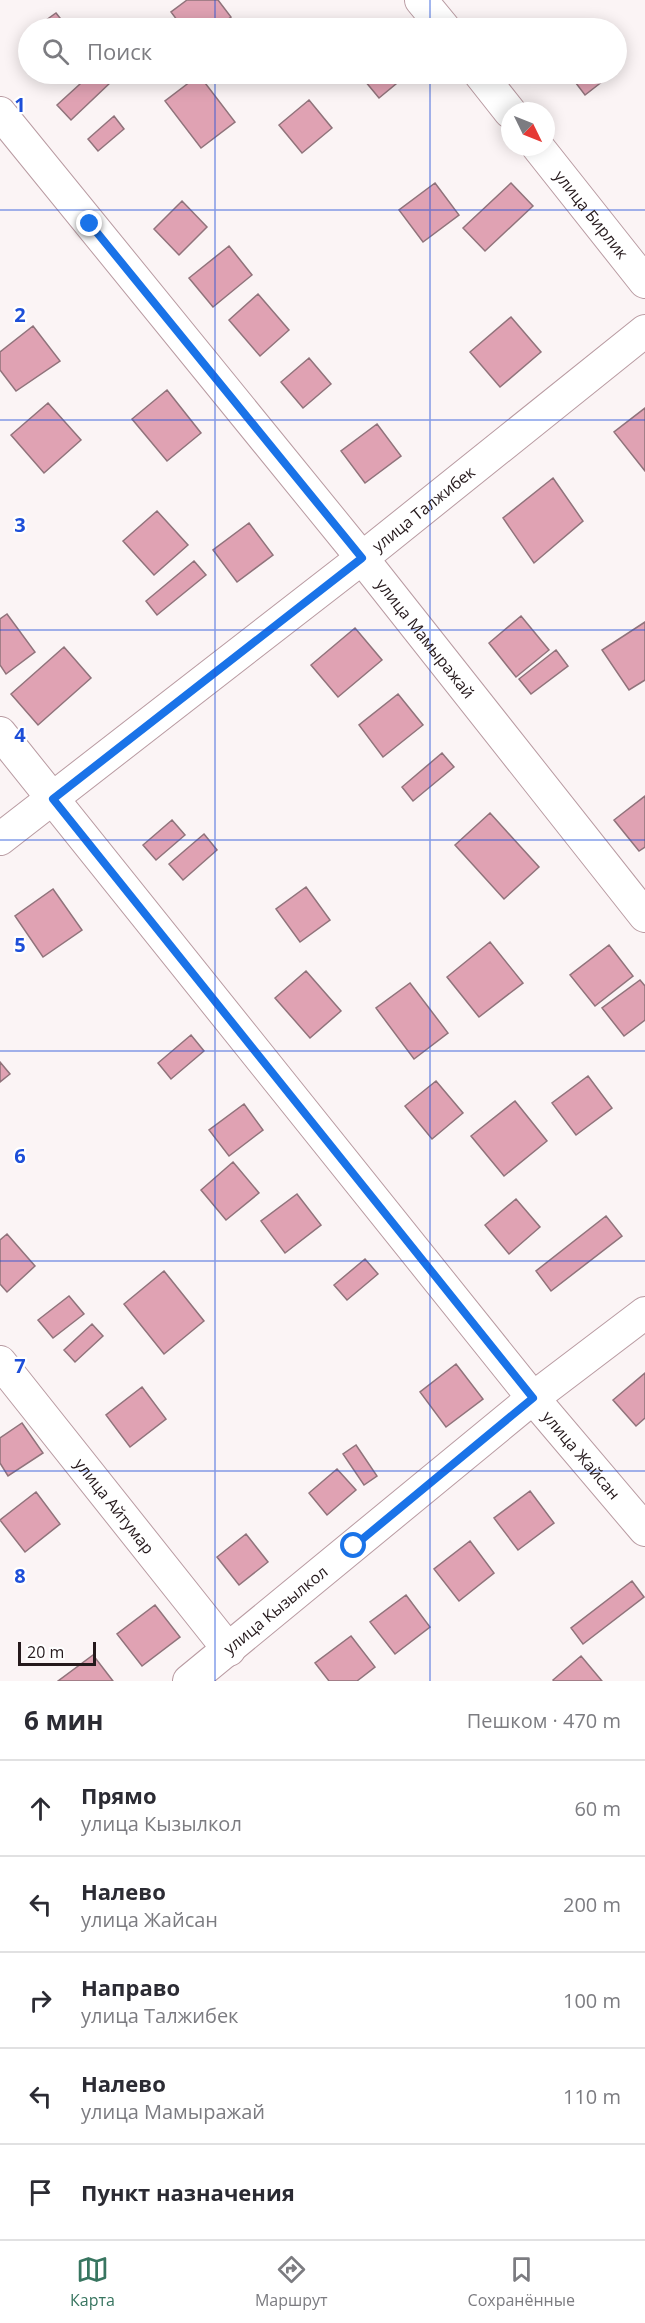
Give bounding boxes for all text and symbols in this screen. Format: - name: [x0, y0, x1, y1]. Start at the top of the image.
- search box: [18, 18, 627, 84]
- icon: search: [39, 35, 72, 68]
- text: Поиск: [87, 36, 152, 66]
- text: 1: [14, 91, 26, 118]
- north arrow: [501, 102, 555, 156]
- street label: улица Бирлик: [549, 165, 634, 264]
- route end: [76, 210, 102, 236]
- text: 2: [14, 301, 26, 328]
- street label: улица Талжибек: [367, 460, 480, 557]
- text: 3: [14, 511, 26, 538]
- street label: улица Мамыражай: [371, 574, 480, 703]
- text: 4: [14, 721, 26, 748]
- text: 5: [14, 931, 26, 958]
- text: 6: [14, 1142, 26, 1169]
- text: 7: [14, 1352, 26, 1379]
- street label: улица Жайсан: [538, 1406, 625, 1504]
- street label: улица Айтумар: [70, 1454, 159, 1559]
- route start: [340, 1532, 366, 1558]
- street label: улица Кызылкол: [219, 1560, 332, 1659]
- text: 8: [14, 1562, 26, 1589]
- scale bar: [18, 1639, 96, 1666]
- text: 20 m: [27, 1641, 64, 1663]
- text: 6 мин: [24, 1702, 104, 1738]
- text: Пешком · 470 m: [467, 1707, 621, 1734]
- text: Прямо: [81, 1780, 157, 1810]
- icon: ahead: [24, 1792, 57, 1825]
- text: 60 m: [574, 1795, 621, 1822]
- text: улица Кызылкол: [81, 1810, 242, 1837]
- text: Налево: [81, 1876, 166, 1906]
- icon: left: [24, 1888, 57, 1921]
- text: 200 m: [563, 1891, 621, 1918]
- text: улица Жайсан: [81, 1906, 218, 1933]
- text: Направо: [81, 1972, 180, 2002]
- icon: right: [24, 1984, 57, 2017]
- text: 100 m: [563, 1987, 621, 2014]
- text: улица Талжибек: [81, 2002, 238, 2029]
- text: Налево: [81, 2068, 166, 2098]
- icon: left: [24, 2080, 57, 2113]
- text: 110 m: [563, 2083, 621, 2110]
- text: улица Мамыражай: [81, 2098, 265, 2125]
- icon: arrive: [24, 2176, 57, 2209]
- text: Пункт назначения: [81, 2177, 295, 2207]
- tab: Карта: [70, 2253, 115, 2311]
- tab: Маршрут: [255, 2253, 328, 2311]
- tab: Сохранённые: [468, 2253, 575, 2311]

